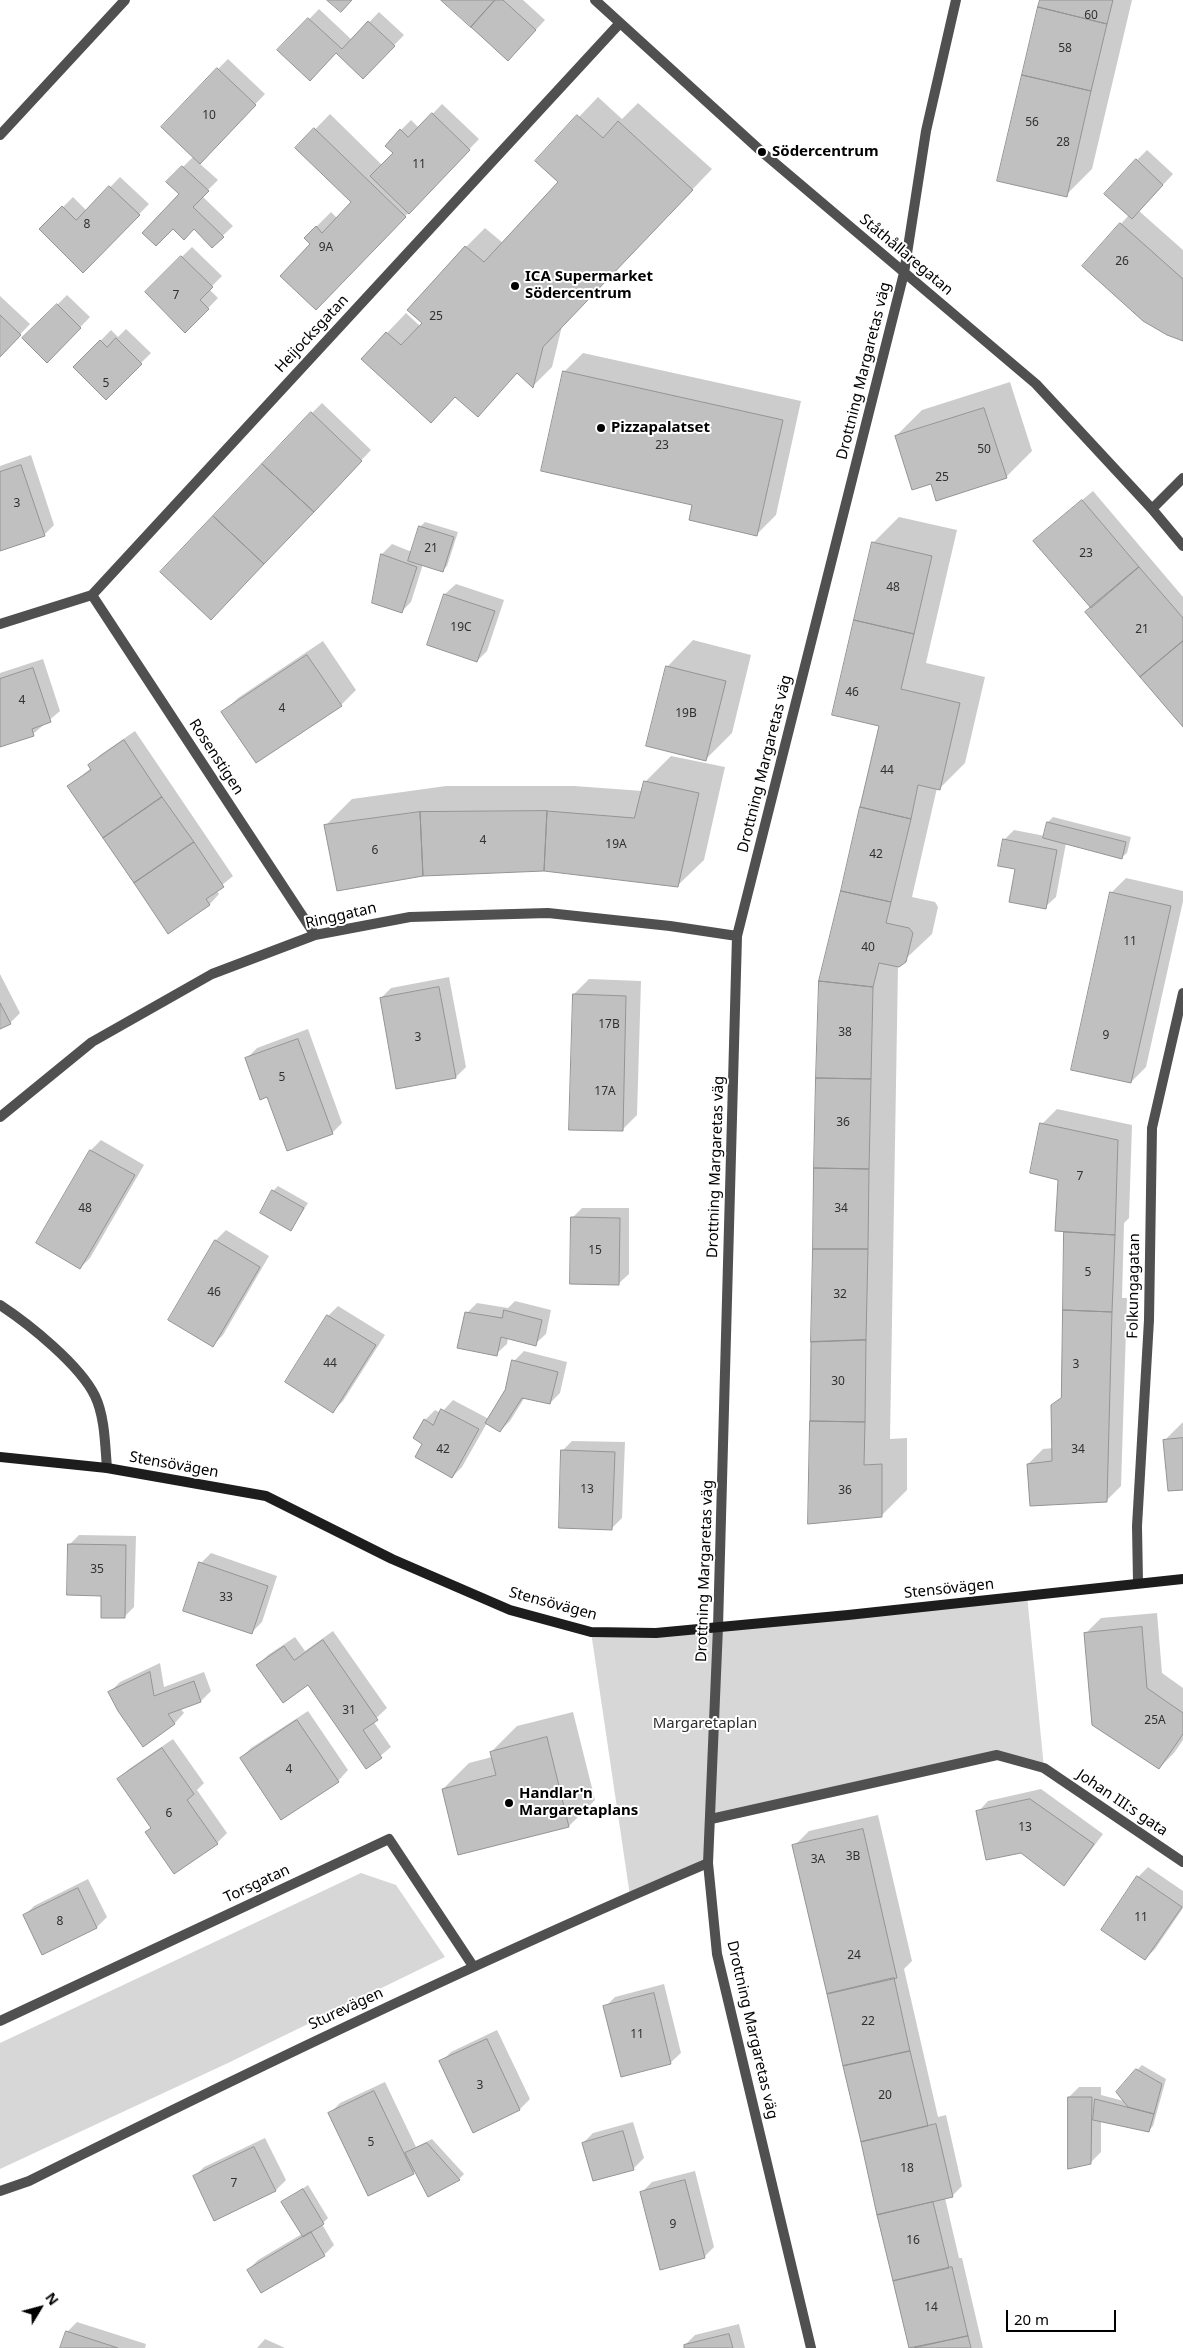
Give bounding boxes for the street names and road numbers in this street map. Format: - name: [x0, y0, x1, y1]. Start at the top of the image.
- street label: Ståthållaregatan: [856, 211, 956, 299]
- street label: Drottning Margaretas väg: [833, 280, 895, 462]
- street label: Heijocksgatan: [271, 291, 353, 377]
- street label: Drottning Margaretas väg: [734, 673, 796, 855]
- street label: Rosenstigen: [185, 716, 247, 798]
- street label: Ringgatan: [304, 899, 378, 933]
- street label: Drottning Margaretas väg: [704, 1075, 728, 1259]
- street label: Folkungagatan: [1124, 1233, 1144, 1339]
- street label: Stensövägen: [128, 1448, 220, 1482]
- street label: Drottning Margaretas väg: [693, 1479, 717, 1663]
- street label: Stensövägen: [903, 1575, 995, 1603]
- street label: Stensövägen: [507, 1584, 599, 1624]
- street label: Johan III:s gata: [1073, 1766, 1171, 1840]
- street label: Torsgatan: [221, 1861, 293, 1907]
- street label: Drottning Margaretas väg: [723, 1939, 781, 2121]
- street label: Sturevägen: [306, 1984, 386, 2034]

